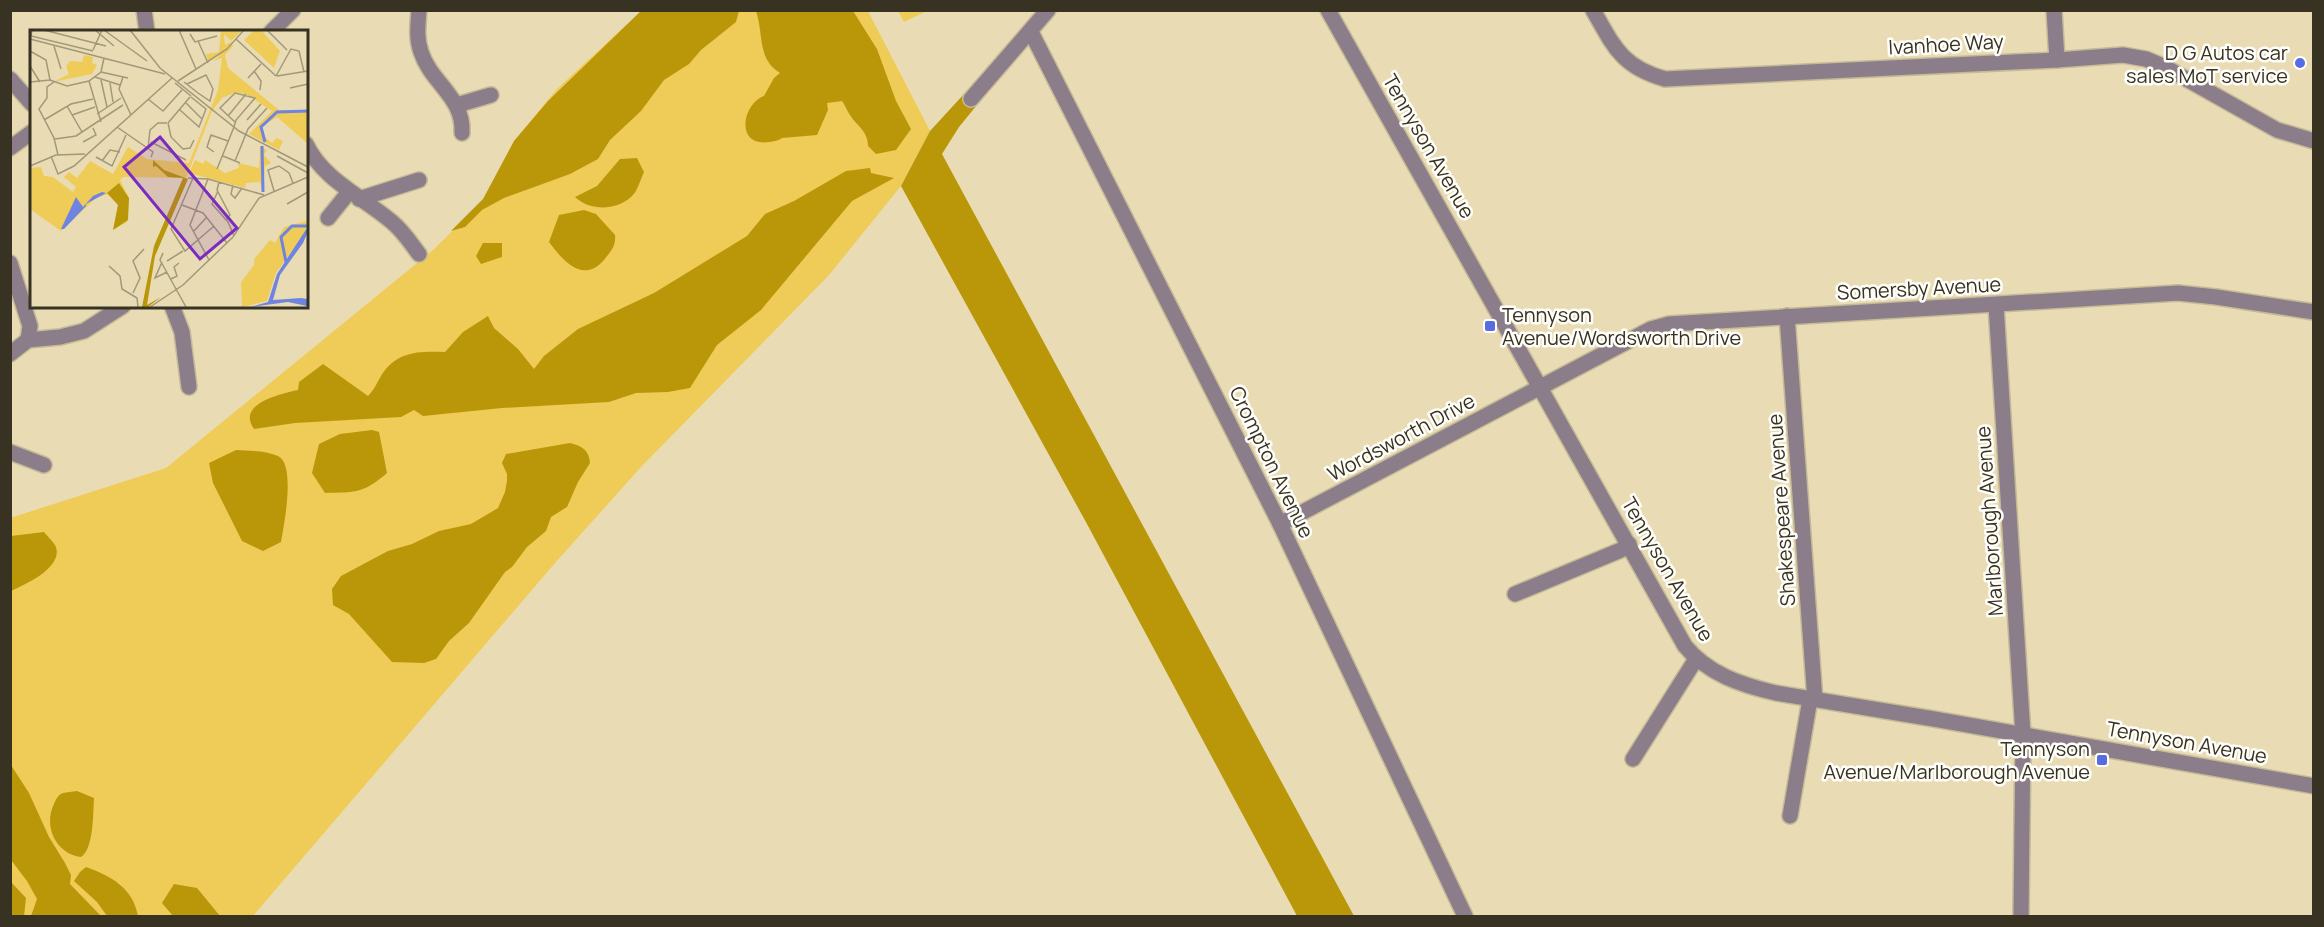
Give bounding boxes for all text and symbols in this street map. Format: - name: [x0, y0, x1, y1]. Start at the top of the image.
- street label: Ivanhoe Way: [1888, 27, 2005, 61]
- inset map: [30, 30, 308, 308]
- place label: D G Autos car sales MoT service: [2126, 39, 2288, 89]
- marker: D G Autos car sales MoT service: [2293, 56, 2307, 70]
- street label: Tennyson Avenue: [1377, 69, 1481, 223]
- street label: Somersby Avenue: [1836, 270, 2002, 306]
- place label: Tennyson Avenue/Wordsworth Drive: [1502, 301, 1741, 351]
- marker: Tennyson Avenue/Wordsworth Drive: [1483, 319, 1497, 333]
- street label: Crompton Avenue: [1224, 382, 1320, 542]
- street label: Wordsworth Drive: [1323, 387, 1479, 487]
- street label: Shakespeare Avenue: [1761, 413, 1801, 607]
- street label: Marlborough Avenue: [1969, 425, 2009, 617]
- street label: Tennyson Avenue: [1616, 492, 1720, 646]
- street label: Tennyson Avenue: [2105, 715, 2269, 769]
- place label: Tennyson Avenue/Marlborough Avenue: [1823, 735, 2090, 785]
- marker: Tennyson Avenue/Marlborough Avenue: [2095, 753, 2109, 767]

